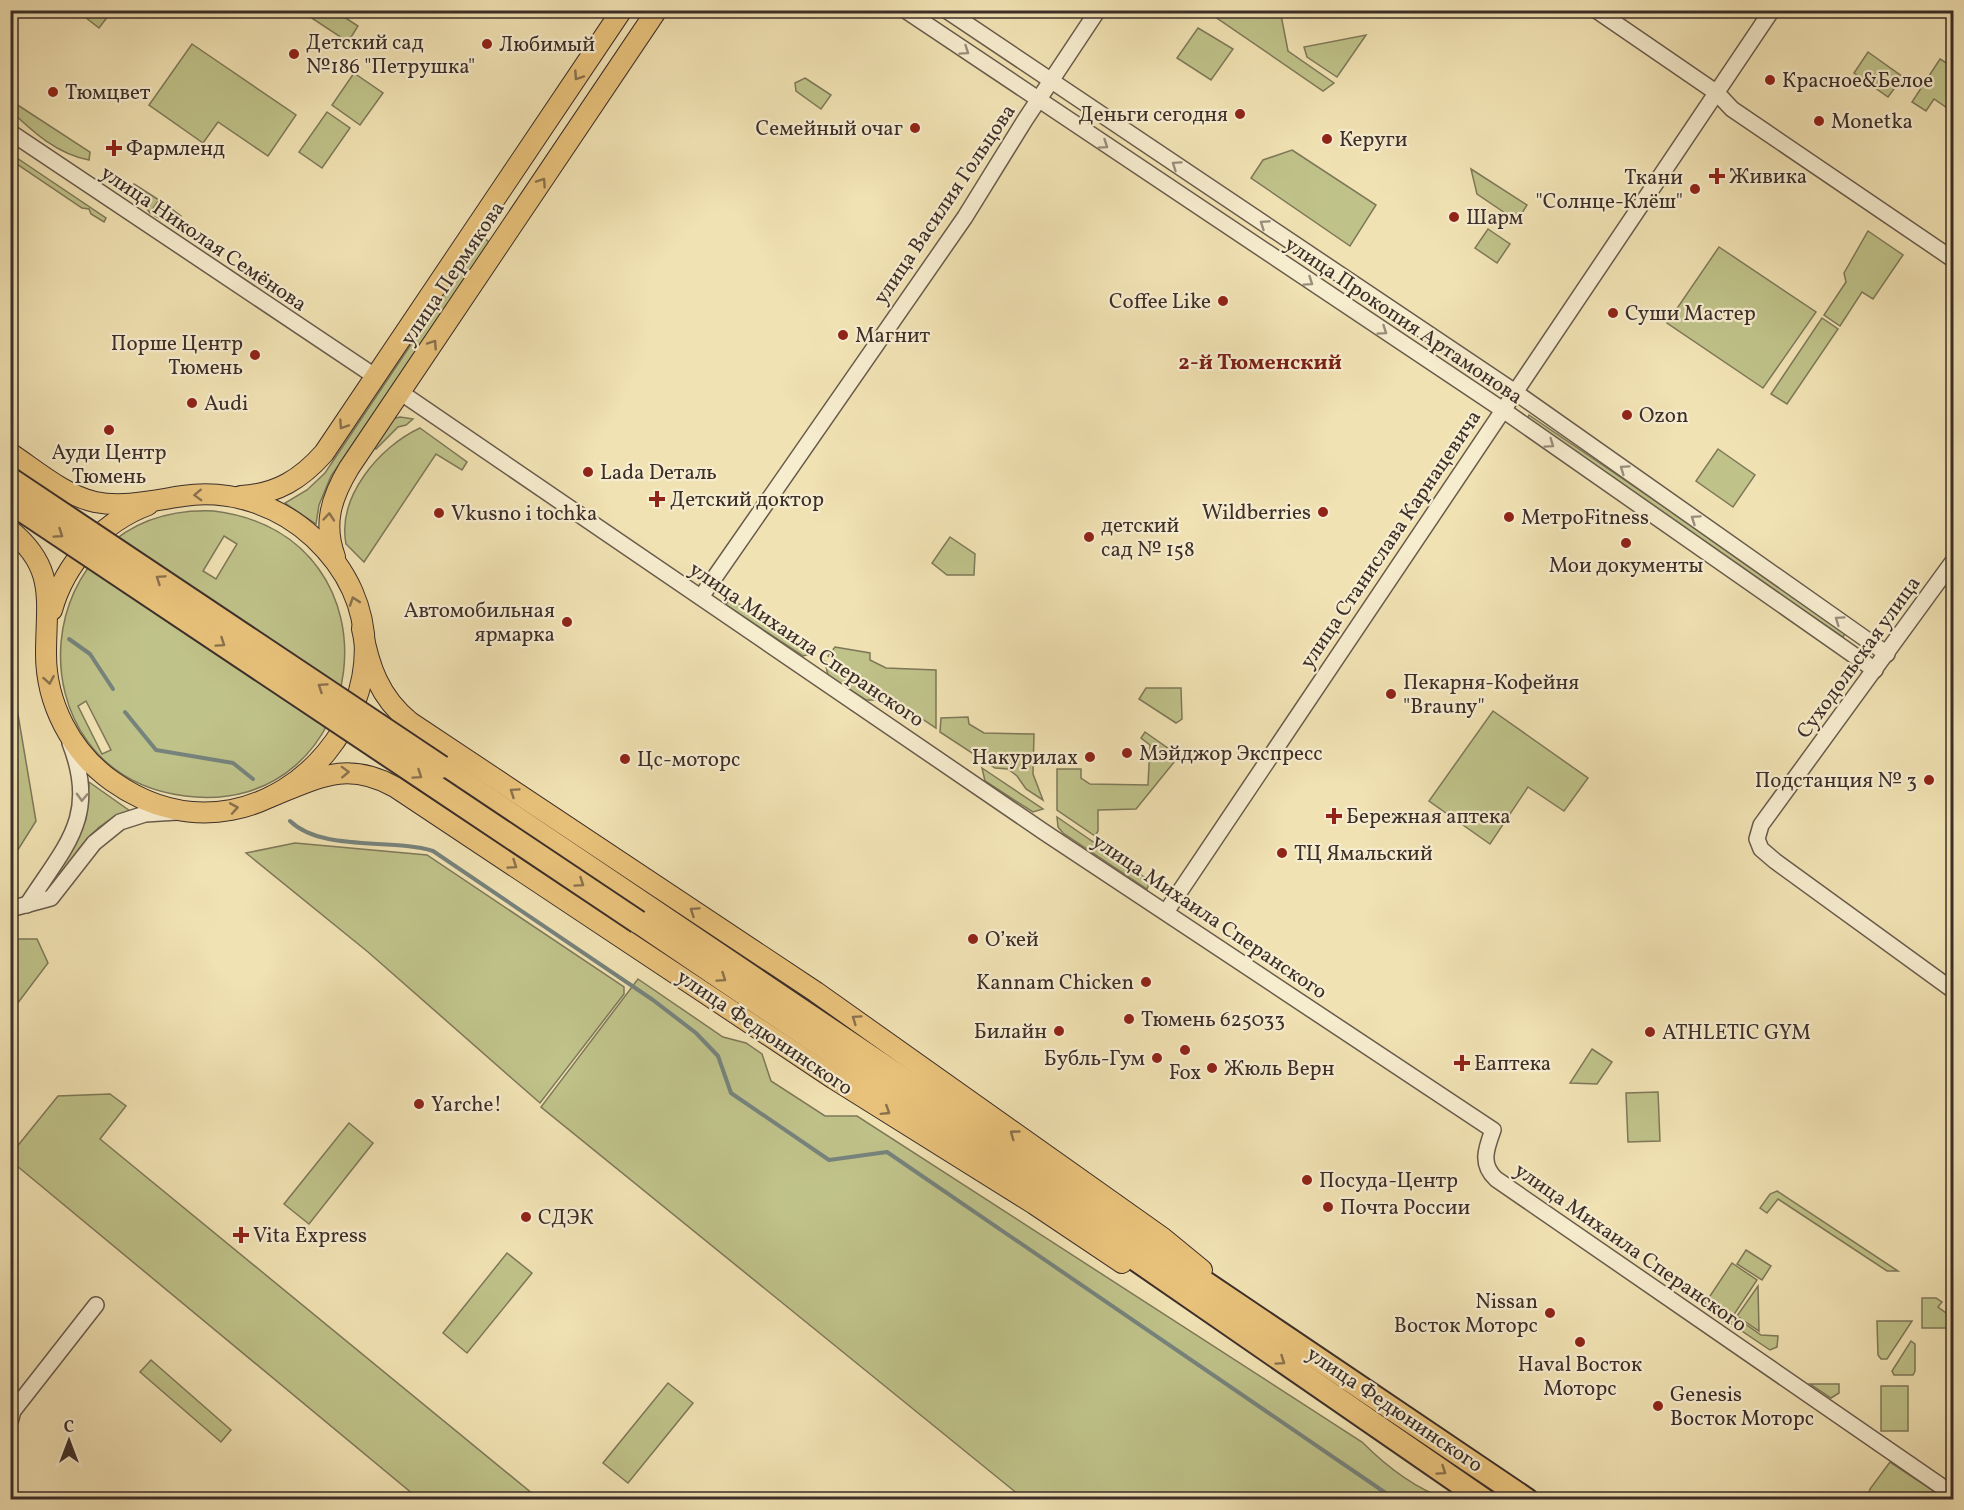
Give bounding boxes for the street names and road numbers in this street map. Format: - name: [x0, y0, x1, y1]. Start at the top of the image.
- street label: улица Василия Гольцова: [867, 99, 1023, 311]
- street label: улица Николая Семёнова: [94, 159, 312, 319]
- street label: улица Пермякова: [394, 196, 512, 352]
- street label: улица Прокопия Артамонова: [1278, 230, 1528, 412]
- street label: улица Станислава Карнацевича: [1294, 405, 1489, 675]
- street label: улица Михаила Сперанского: [683, 555, 930, 735]
- street label: Суходольская улица: [1790, 571, 1928, 745]
- street label: улица Михаила Сперанского: [1086, 827, 1333, 1007]
- street label: улица Федюнинского: [670, 963, 858, 1103]
- street label: улица Михаила Сперанского: [1508, 1157, 1752, 1340]
- street label: улица Федюнинского: [1300, 1340, 1488, 1480]

